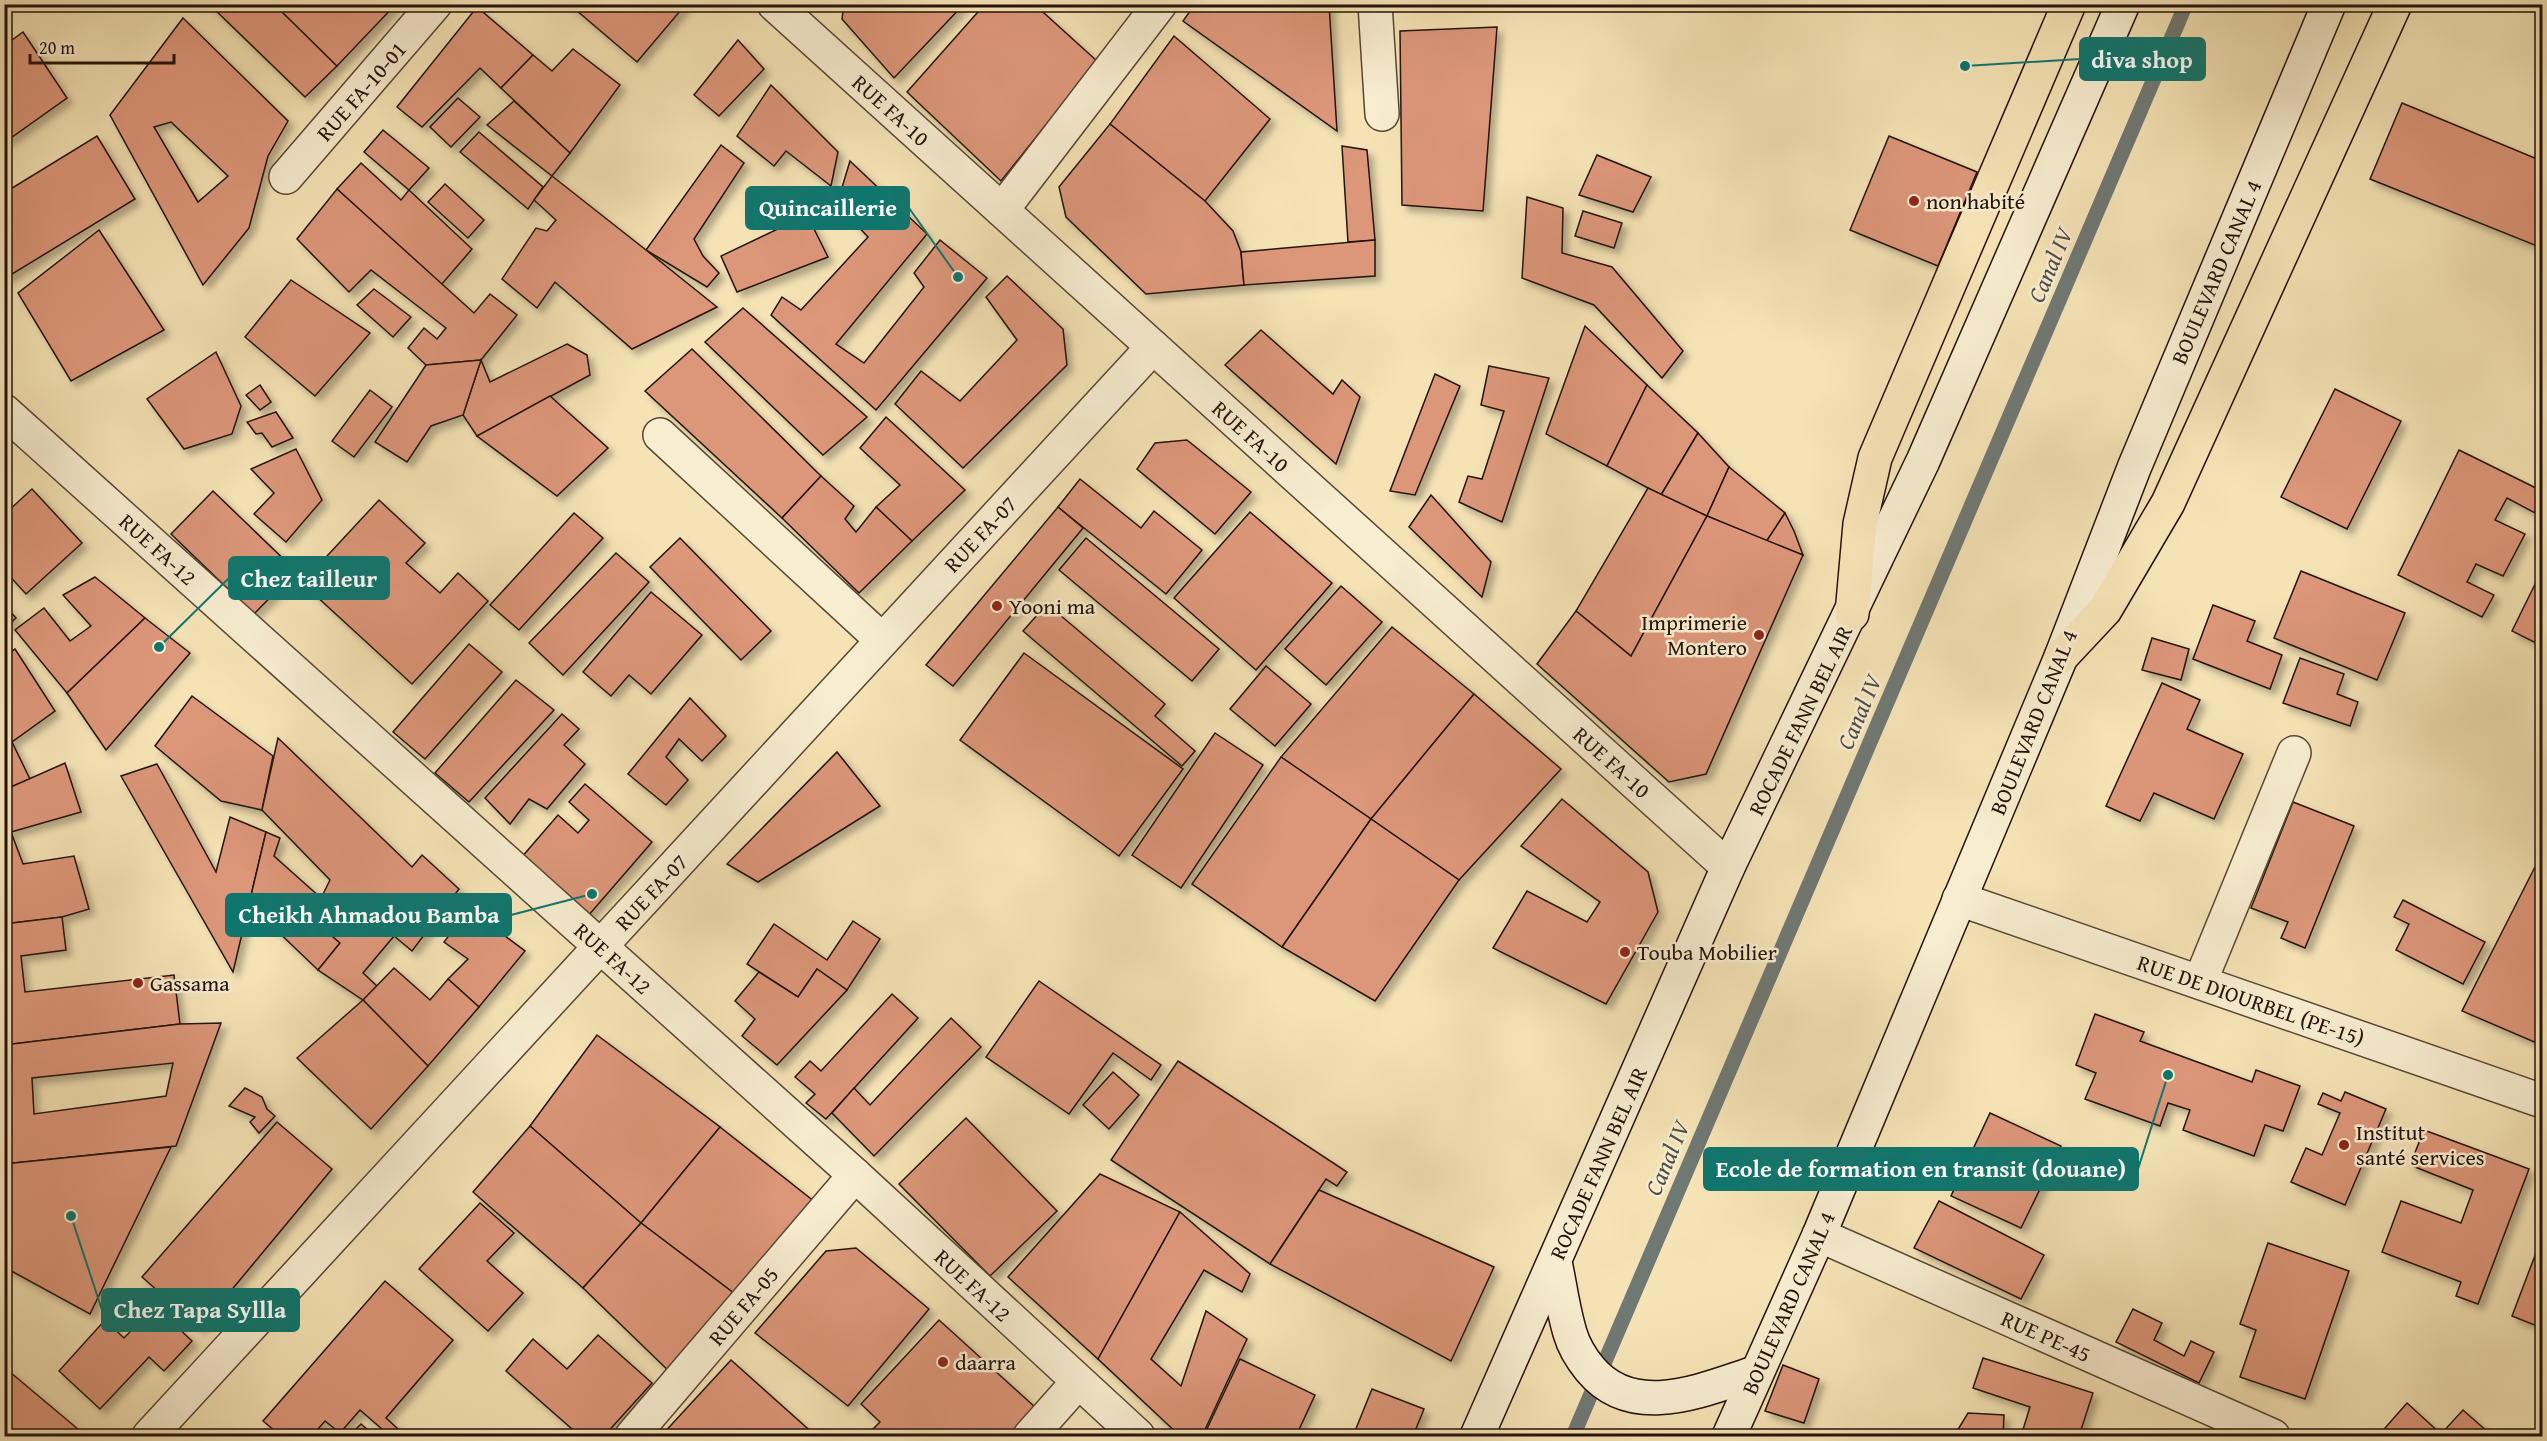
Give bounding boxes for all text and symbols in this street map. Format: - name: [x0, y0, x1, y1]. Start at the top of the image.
- scale bar: [30, 27, 174, 65]
- text: 20 m: [39, 34, 75, 61]
- street label: RUE FA-10-01: [309, 34, 413, 148]
- callout: diva shop: [2080, 38, 2205, 80]
- text: diva shop: [2091, 42, 2193, 77]
- street label: RUE FA-10: [845, 67, 937, 153]
- street label: BOULEVARD CANAL 4: [2163, 175, 2269, 369]
- place label: non habité: [1926, 185, 2025, 217]
- callout: Quincaillerie: [746, 187, 909, 229]
- text: Quincaillerie: [759, 190, 897, 225]
- marker: non habité: [1907, 194, 1921, 208]
- water label: Canal IV: [2019, 221, 2082, 308]
- street label: RUE FA-10: [1205, 393, 1297, 479]
- street label: RUE FA-07: [936, 489, 1024, 579]
- street label: RUE FA-12: [112, 506, 204, 592]
- callout: Chez tailleur: [229, 557, 389, 599]
- text: Chez tailleur: [241, 561, 377, 596]
- place label: Yooni ma: [1009, 590, 1096, 622]
- marker: Yooni ma: [990, 599, 1004, 613]
- place label: Imprimerie Montero: [1641, 606, 1747, 663]
- street label: ROCADE FANN BEL AIR: [1740, 619, 1860, 821]
- street label: BOULEVARD CANAL 4: [1981, 625, 2085, 819]
- marker: Imprimerie Montero: [1752, 628, 1766, 642]
- water label: Canal IV: [1828, 668, 1891, 755]
- street label: RUE FA-10: [1566, 719, 1658, 805]
- street label: RUE FA-07: [607, 847, 695, 937]
- callout: Cheikh Ahmadou Bamba: [226, 894, 511, 936]
- text: Cheikh Ahmadou Bamba: [238, 897, 500, 932]
- street label: RUE FA-12: [567, 915, 659, 1001]
- place label: Touba Mobilier: [1637, 936, 1777, 968]
- marker: Touba Mobilier: [1618, 945, 1632, 959]
- street label: RUE DE DIOURBEL (PE-15): [2133, 946, 2369, 1054]
- place label: Gassama: [150, 967, 230, 999]
- marker: Gassama: [131, 976, 145, 990]
- street label: ROCADE FANN BEL AIR: [1541, 1061, 1655, 1265]
- water label: Canal IV: [1636, 1114, 1699, 1201]
- place label: Institut santé services: [2356, 1116, 2485, 1173]
- marker: Institut santé services: [2337, 1138, 2351, 1152]
- callout: Ecole de formation en transit (douane): [1704, 1148, 2138, 1190]
- text: Ecole de formation en transit (douane): [1716, 1151, 2126, 1186]
- street label: BOULEVARD CANAL 4: [1733, 1206, 1843, 1400]
- street label: RUE FA-12: [928, 1241, 1018, 1329]
- street label: RUE FA-05: [700, 1260, 786, 1352]
- callout: Chez Tapa Syllla: [102, 1289, 299, 1331]
- text: Chez Tapa Syllla: [114, 1292, 287, 1327]
- street label: RUE PE-45: [1996, 1302, 2096, 1370]
- place label: daarra: [955, 1346, 1016, 1378]
- marker: daarra: [936, 1355, 950, 1369]

